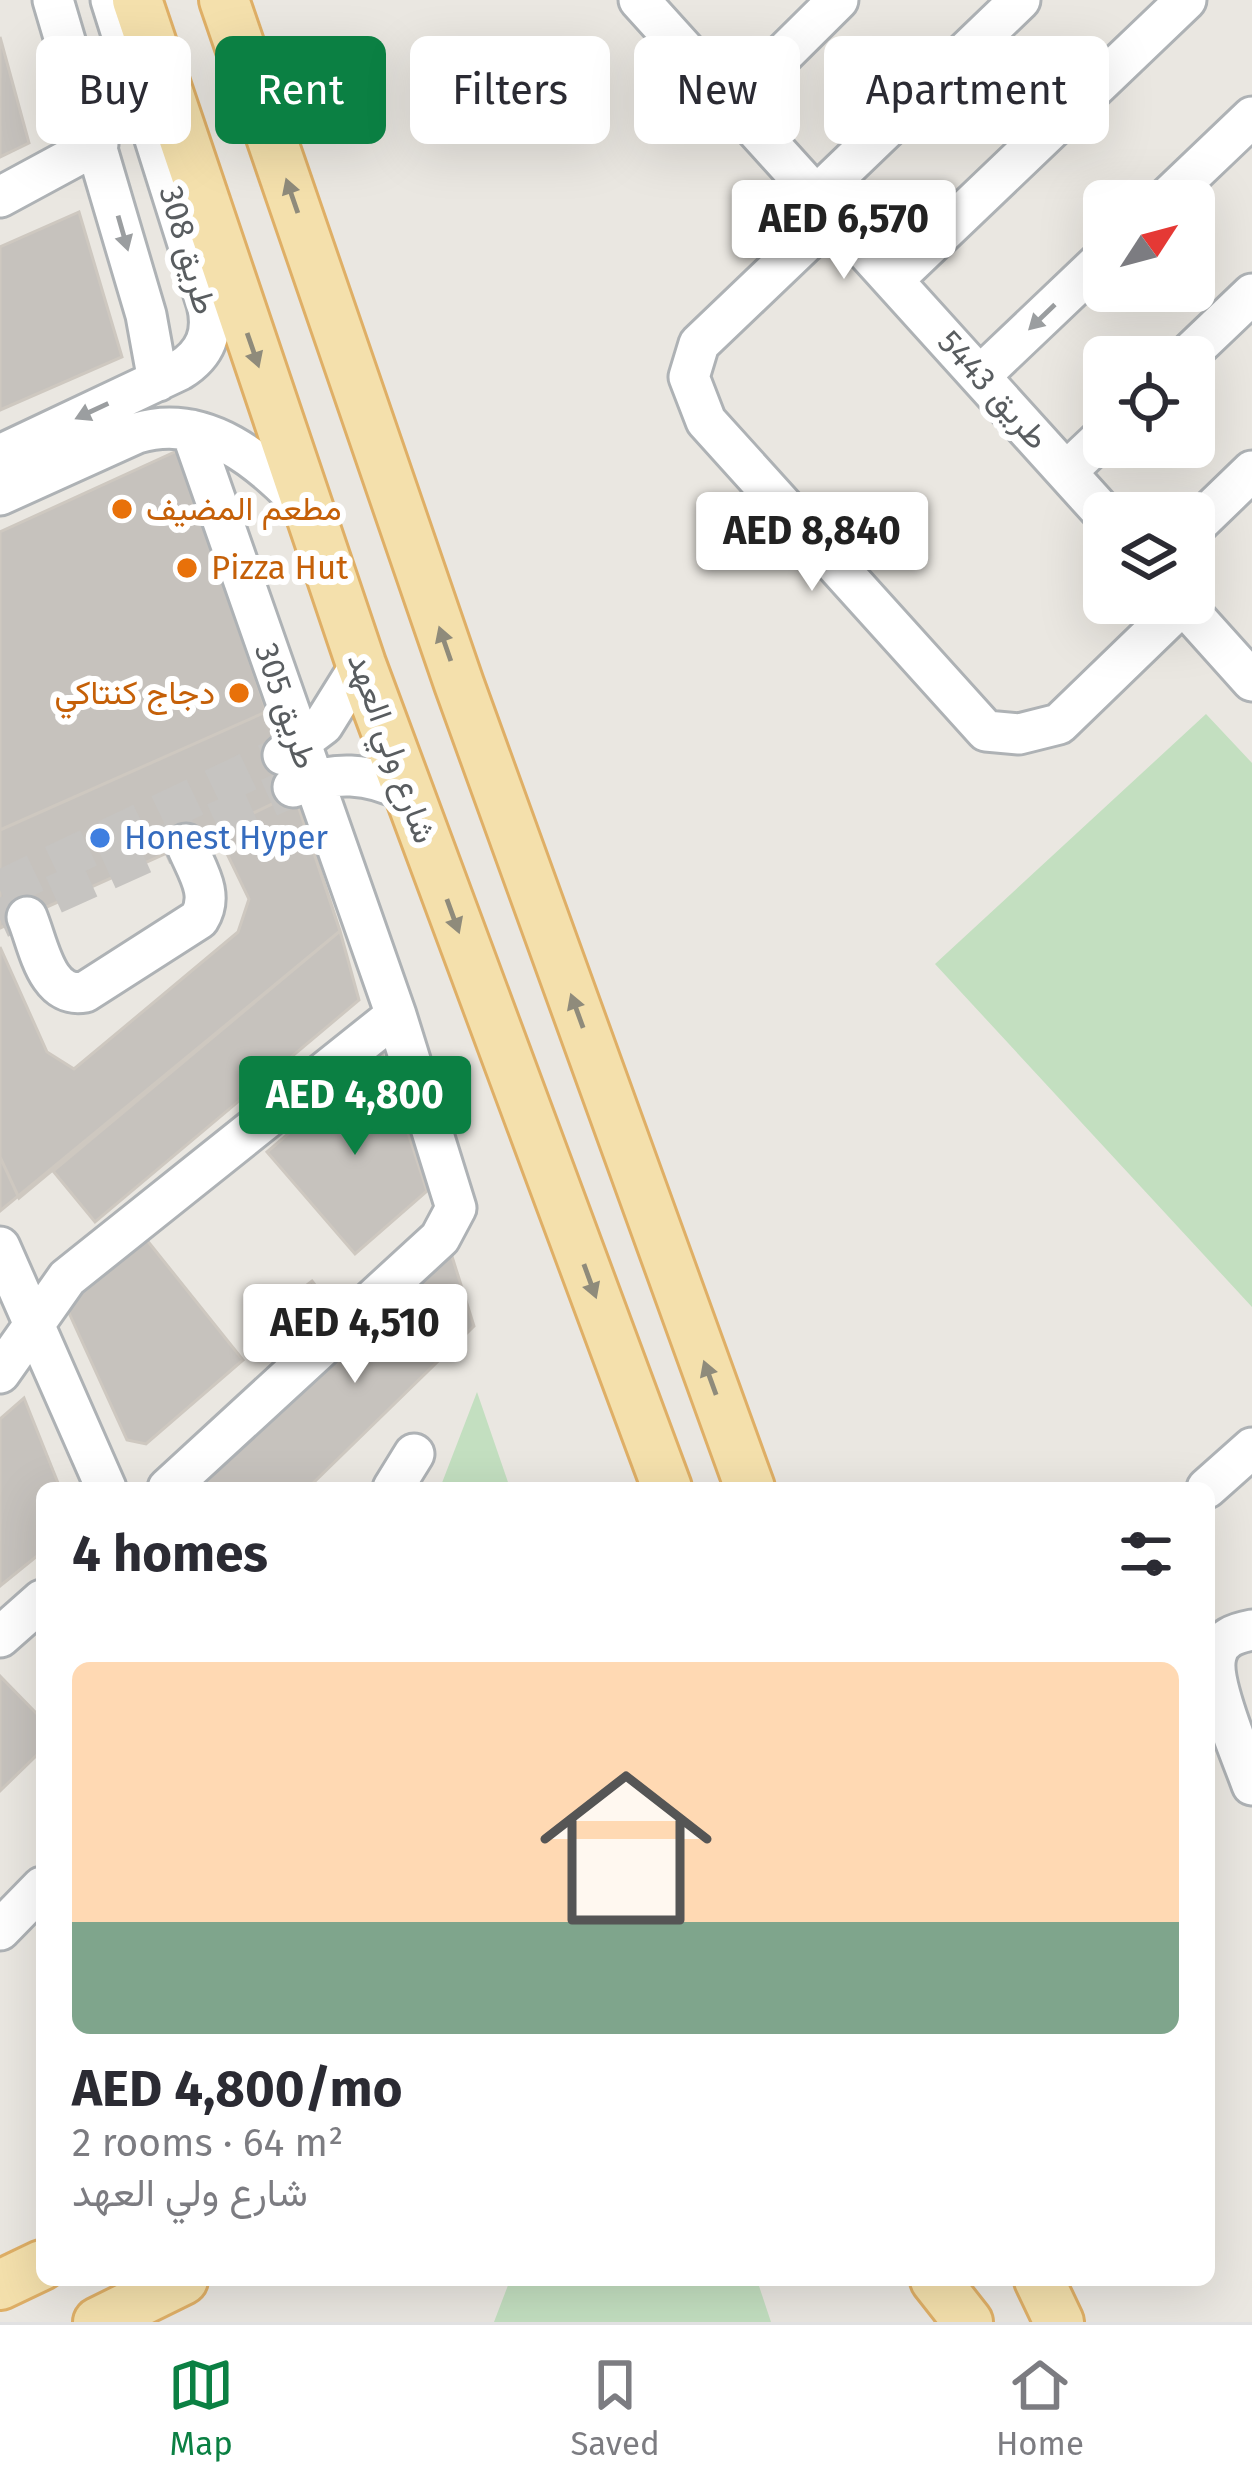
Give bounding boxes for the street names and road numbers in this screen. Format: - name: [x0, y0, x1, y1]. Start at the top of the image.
- street label: طريق 308: [151, 181, 225, 319]
- street label: طريق 5443: [929, 322, 1057, 458]
- street label: طريق 305: [246, 638, 326, 774]
- street label: شارع ولي العهد: [333, 647, 445, 851]

